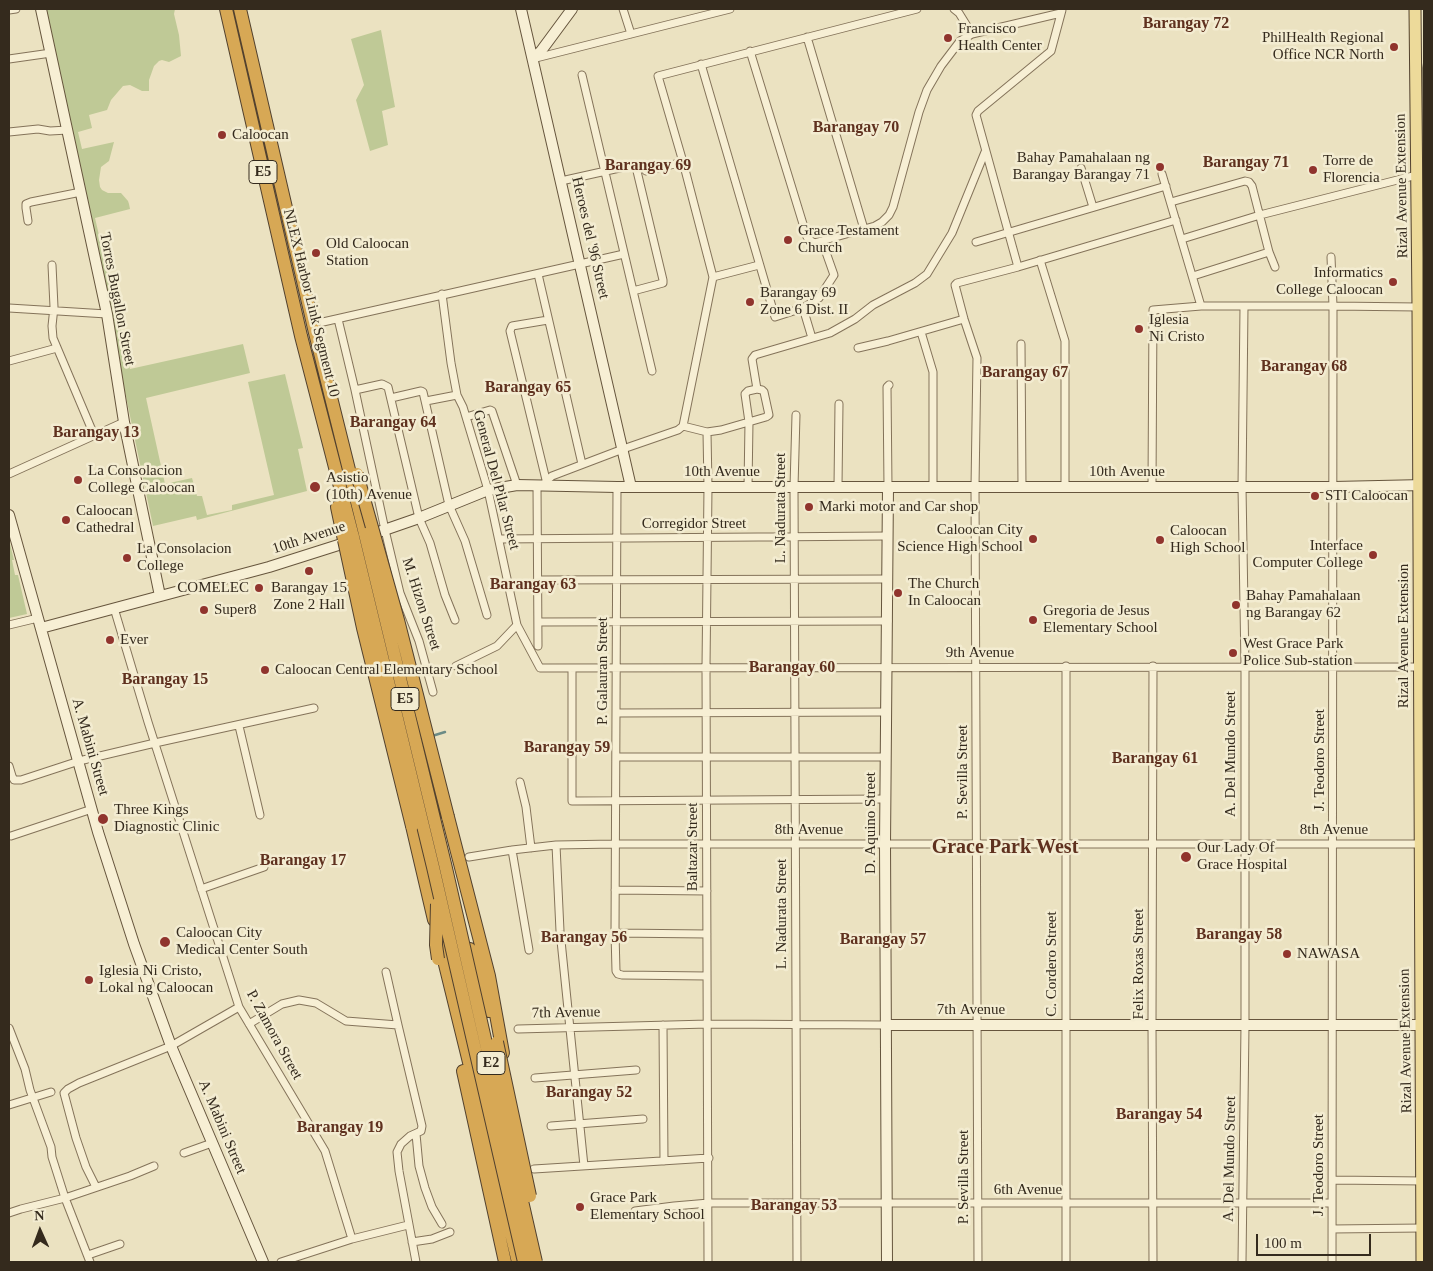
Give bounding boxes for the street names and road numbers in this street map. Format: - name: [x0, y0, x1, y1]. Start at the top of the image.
- street label: Rizal Avenue Extension: [1392, 114, 1412, 258]
- road number: E5: [249, 160, 277, 183]
- street label: Heroes del '96 Street: [567, 175, 613, 301]
- street label: NLEX Harbor Link Segment 10: [279, 207, 343, 399]
- street label: Torres Bugallon Street: [95, 231, 139, 367]
- street label: General Del Pilar Street: [469, 408, 523, 552]
- street label: L. Nadurata Street: [772, 453, 790, 563]
- street label: 10th Avenue: [684, 463, 760, 481]
- street label: 10th Avenue: [1089, 463, 1165, 481]
- street label: Corregidor Street: [642, 515, 746, 533]
- street label: 10th Avenue: [270, 518, 348, 558]
- street label: M. Hizon Street: [398, 555, 444, 653]
- street label: Rizal Avenue Extension: [1395, 564, 1413, 708]
- street label: P. Galauran Street: [594, 617, 612, 725]
- street label: 9th Avenue: [946, 644, 1014, 662]
- road number: E5: [391, 688, 419, 711]
- street label: A. Del Mundo Street: [1222, 691, 1240, 817]
- street label: A. Mabini Street: [68, 696, 112, 798]
- street label: J. Teodoro Street: [1311, 709, 1329, 811]
- street label: P. Sevilla Street: [954, 725, 972, 819]
- street label: D. Aquino Street: [862, 772, 880, 874]
- street label: Baltazar Street: [684, 803, 702, 891]
- street label: 8th Avenue: [775, 821, 843, 839]
- street label: 8th Avenue: [1300, 821, 1368, 839]
- street label: L. Nadurata Street: [773, 859, 791, 969]
- street label: Felix Roxas Street: [1130, 909, 1148, 1019]
- street label: C. Cordero Street: [1043, 911, 1061, 1017]
- street label: Rizal Avenue Extension: [1396, 969, 1416, 1113]
- street label: P. Zamora Street: [242, 987, 306, 1083]
- street label: 7th Avenue: [937, 1001, 1005, 1019]
- street label: 7th Avenue: [532, 1003, 600, 1023]
- road number: E2: [477, 1052, 505, 1074]
- street label: A. Mabini Street: [194, 1077, 250, 1177]
- street label: A. Del Mundo Street: [1220, 1096, 1240, 1222]
- street label: J. Teodoro Street: [1310, 1114, 1328, 1216]
- street label: P. Sevilla Street: [955, 1130, 973, 1224]
- street label: 6th Avenue: [994, 1181, 1062, 1199]

